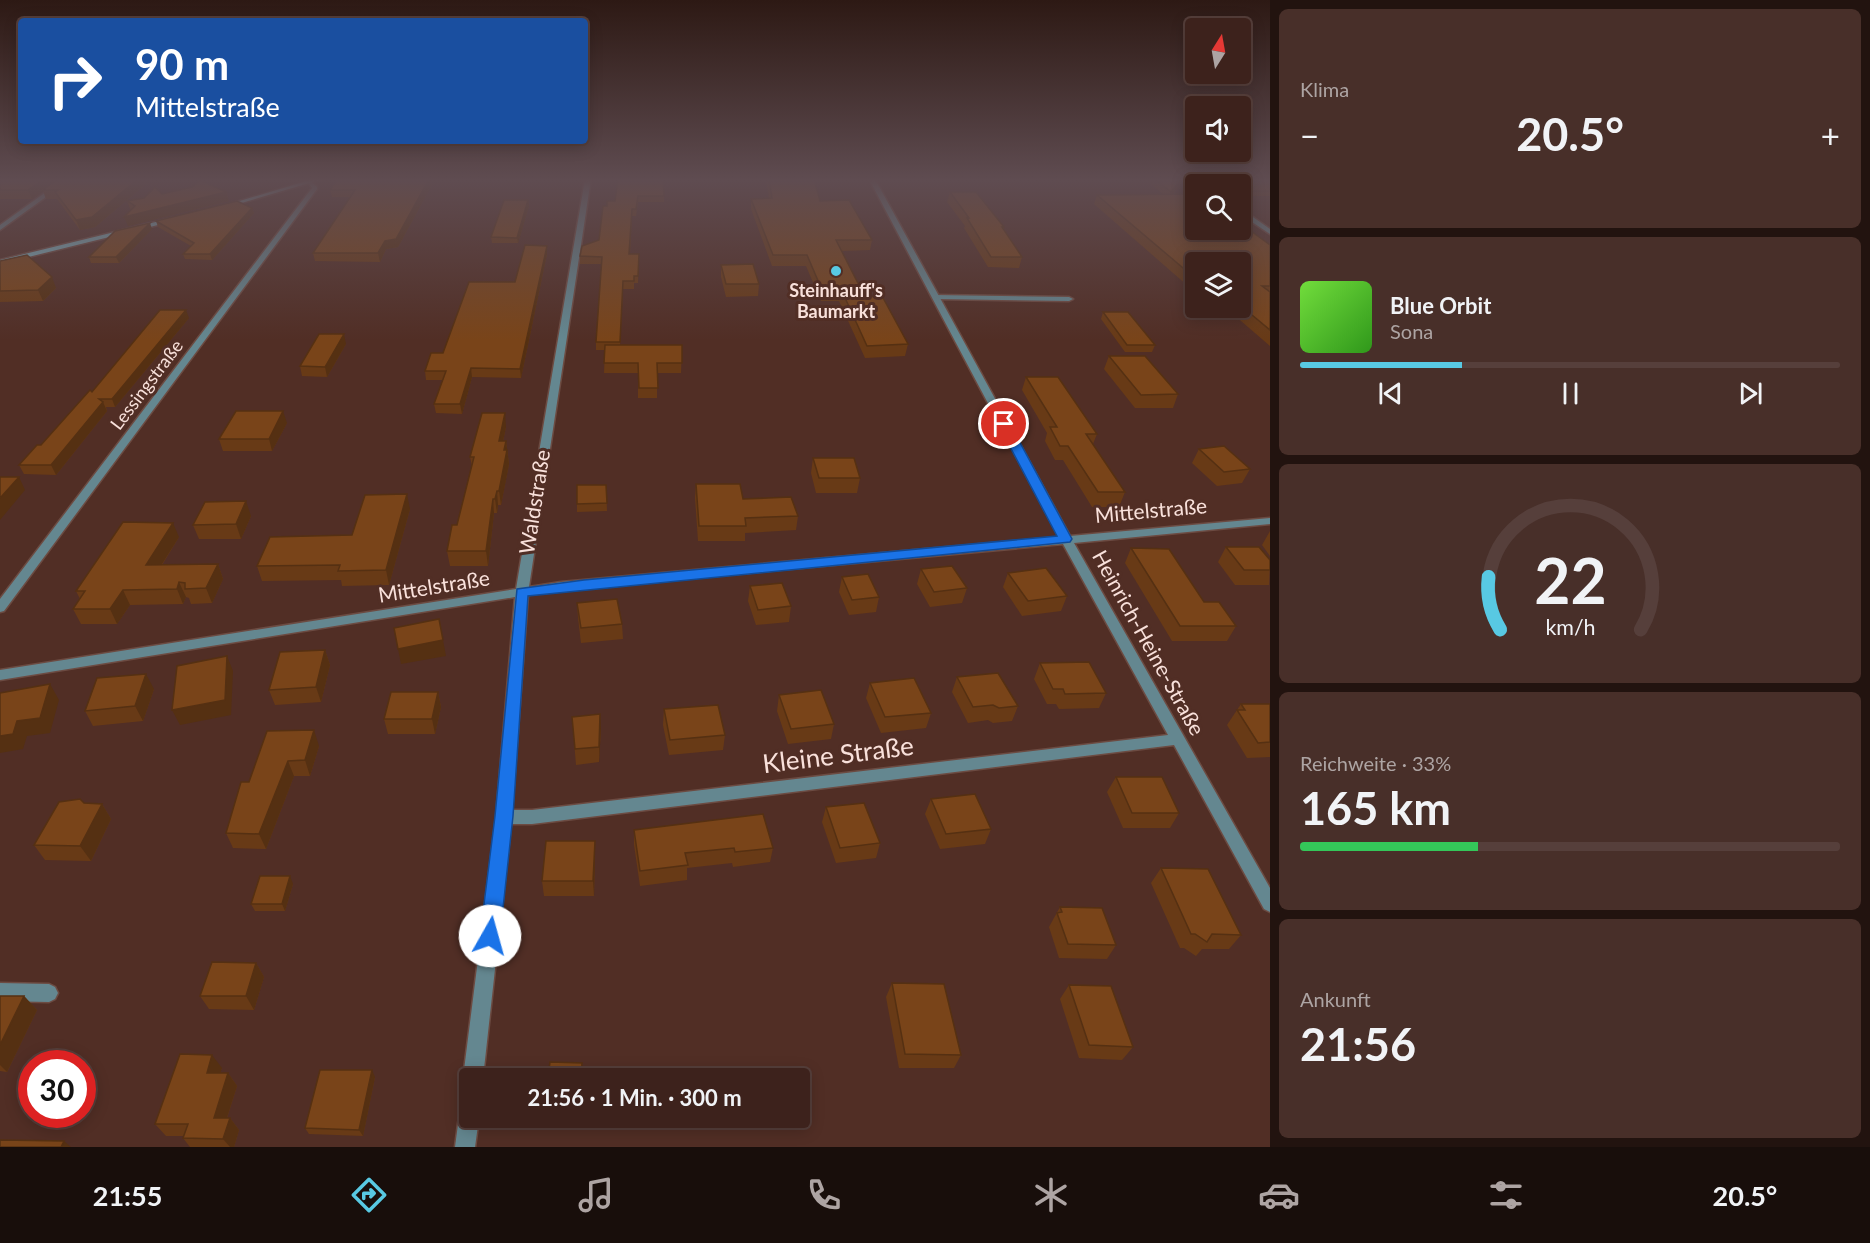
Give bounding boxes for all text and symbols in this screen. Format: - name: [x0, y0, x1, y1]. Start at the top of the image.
- north arrow: [1185, 18, 1251, 84]
- map controls: [1185, 18, 1251, 318]
- text: 90 m: [135, 39, 229, 89]
- icon: right: [36, 42, 114, 120]
- text: Klima: [1300, 77, 1349, 101]
- text: Mittelstraße: [135, 90, 280, 123]
- button: sound: [1185, 96, 1251, 162]
- text: 20.5°: [1516, 107, 1624, 161]
- text: −: [1300, 115, 1319, 155]
- text: +: [1821, 115, 1840, 155]
- button: search: [1185, 174, 1251, 240]
- button: layers: [1185, 252, 1251, 318]
- marker: Steinhauff's Baumarkt: [829, 264, 843, 278]
- place label: Steinhauff's Baumarkt: [789, 279, 883, 322]
- text: Blue Orbit: [1390, 292, 1491, 319]
- text: Sona: [1390, 319, 1433, 343]
- street label: Lessingstraße: [105, 335, 187, 434]
- icon: previous: [1374, 377, 1407, 410]
- icon: pause: [1554, 377, 1587, 410]
- icon: next: [1734, 377, 1767, 410]
- pin: [978, 398, 1029, 449]
- icon: arrive: [987, 407, 1020, 440]
- street label: Waldstraße: [513, 448, 554, 556]
- street label: Mittelstraße: [1094, 492, 1208, 527]
- text: 22: [1534, 543, 1606, 618]
- street label: Heinrich-Heine-Straße: [1088, 545, 1211, 739]
- street label: Mittelstraße: [376, 564, 491, 607]
- text: km/h: [1545, 615, 1595, 641]
- street label: Kleine Straße: [760, 729, 915, 779]
- text: Reichweite · 33%: [1300, 751, 1451, 775]
- text: 165 km: [1300, 781, 1451, 835]
- position arrow: [458, 904, 522, 968]
- text: Ankunft: [1300, 987, 1371, 1011]
- text: 21:56: [1300, 1017, 1416, 1071]
- speed limit sign: 30: [18, 1050, 96, 1128]
- text: 21:56 · 1 Min. · 300 m: [527, 1084, 742, 1111]
- icon: directions: [348, 1174, 390, 1216]
- icon: music: [575, 1174, 617, 1216]
- icon: phone: [803, 1174, 845, 1216]
- icon: climate: [1030, 1174, 1072, 1216]
- icon: car: [1258, 1174, 1300, 1216]
- icon: filters: [1485, 1174, 1527, 1216]
- text: 21:55: [93, 1179, 162, 1212]
- text: 20.5°: [1713, 1179, 1777, 1212]

